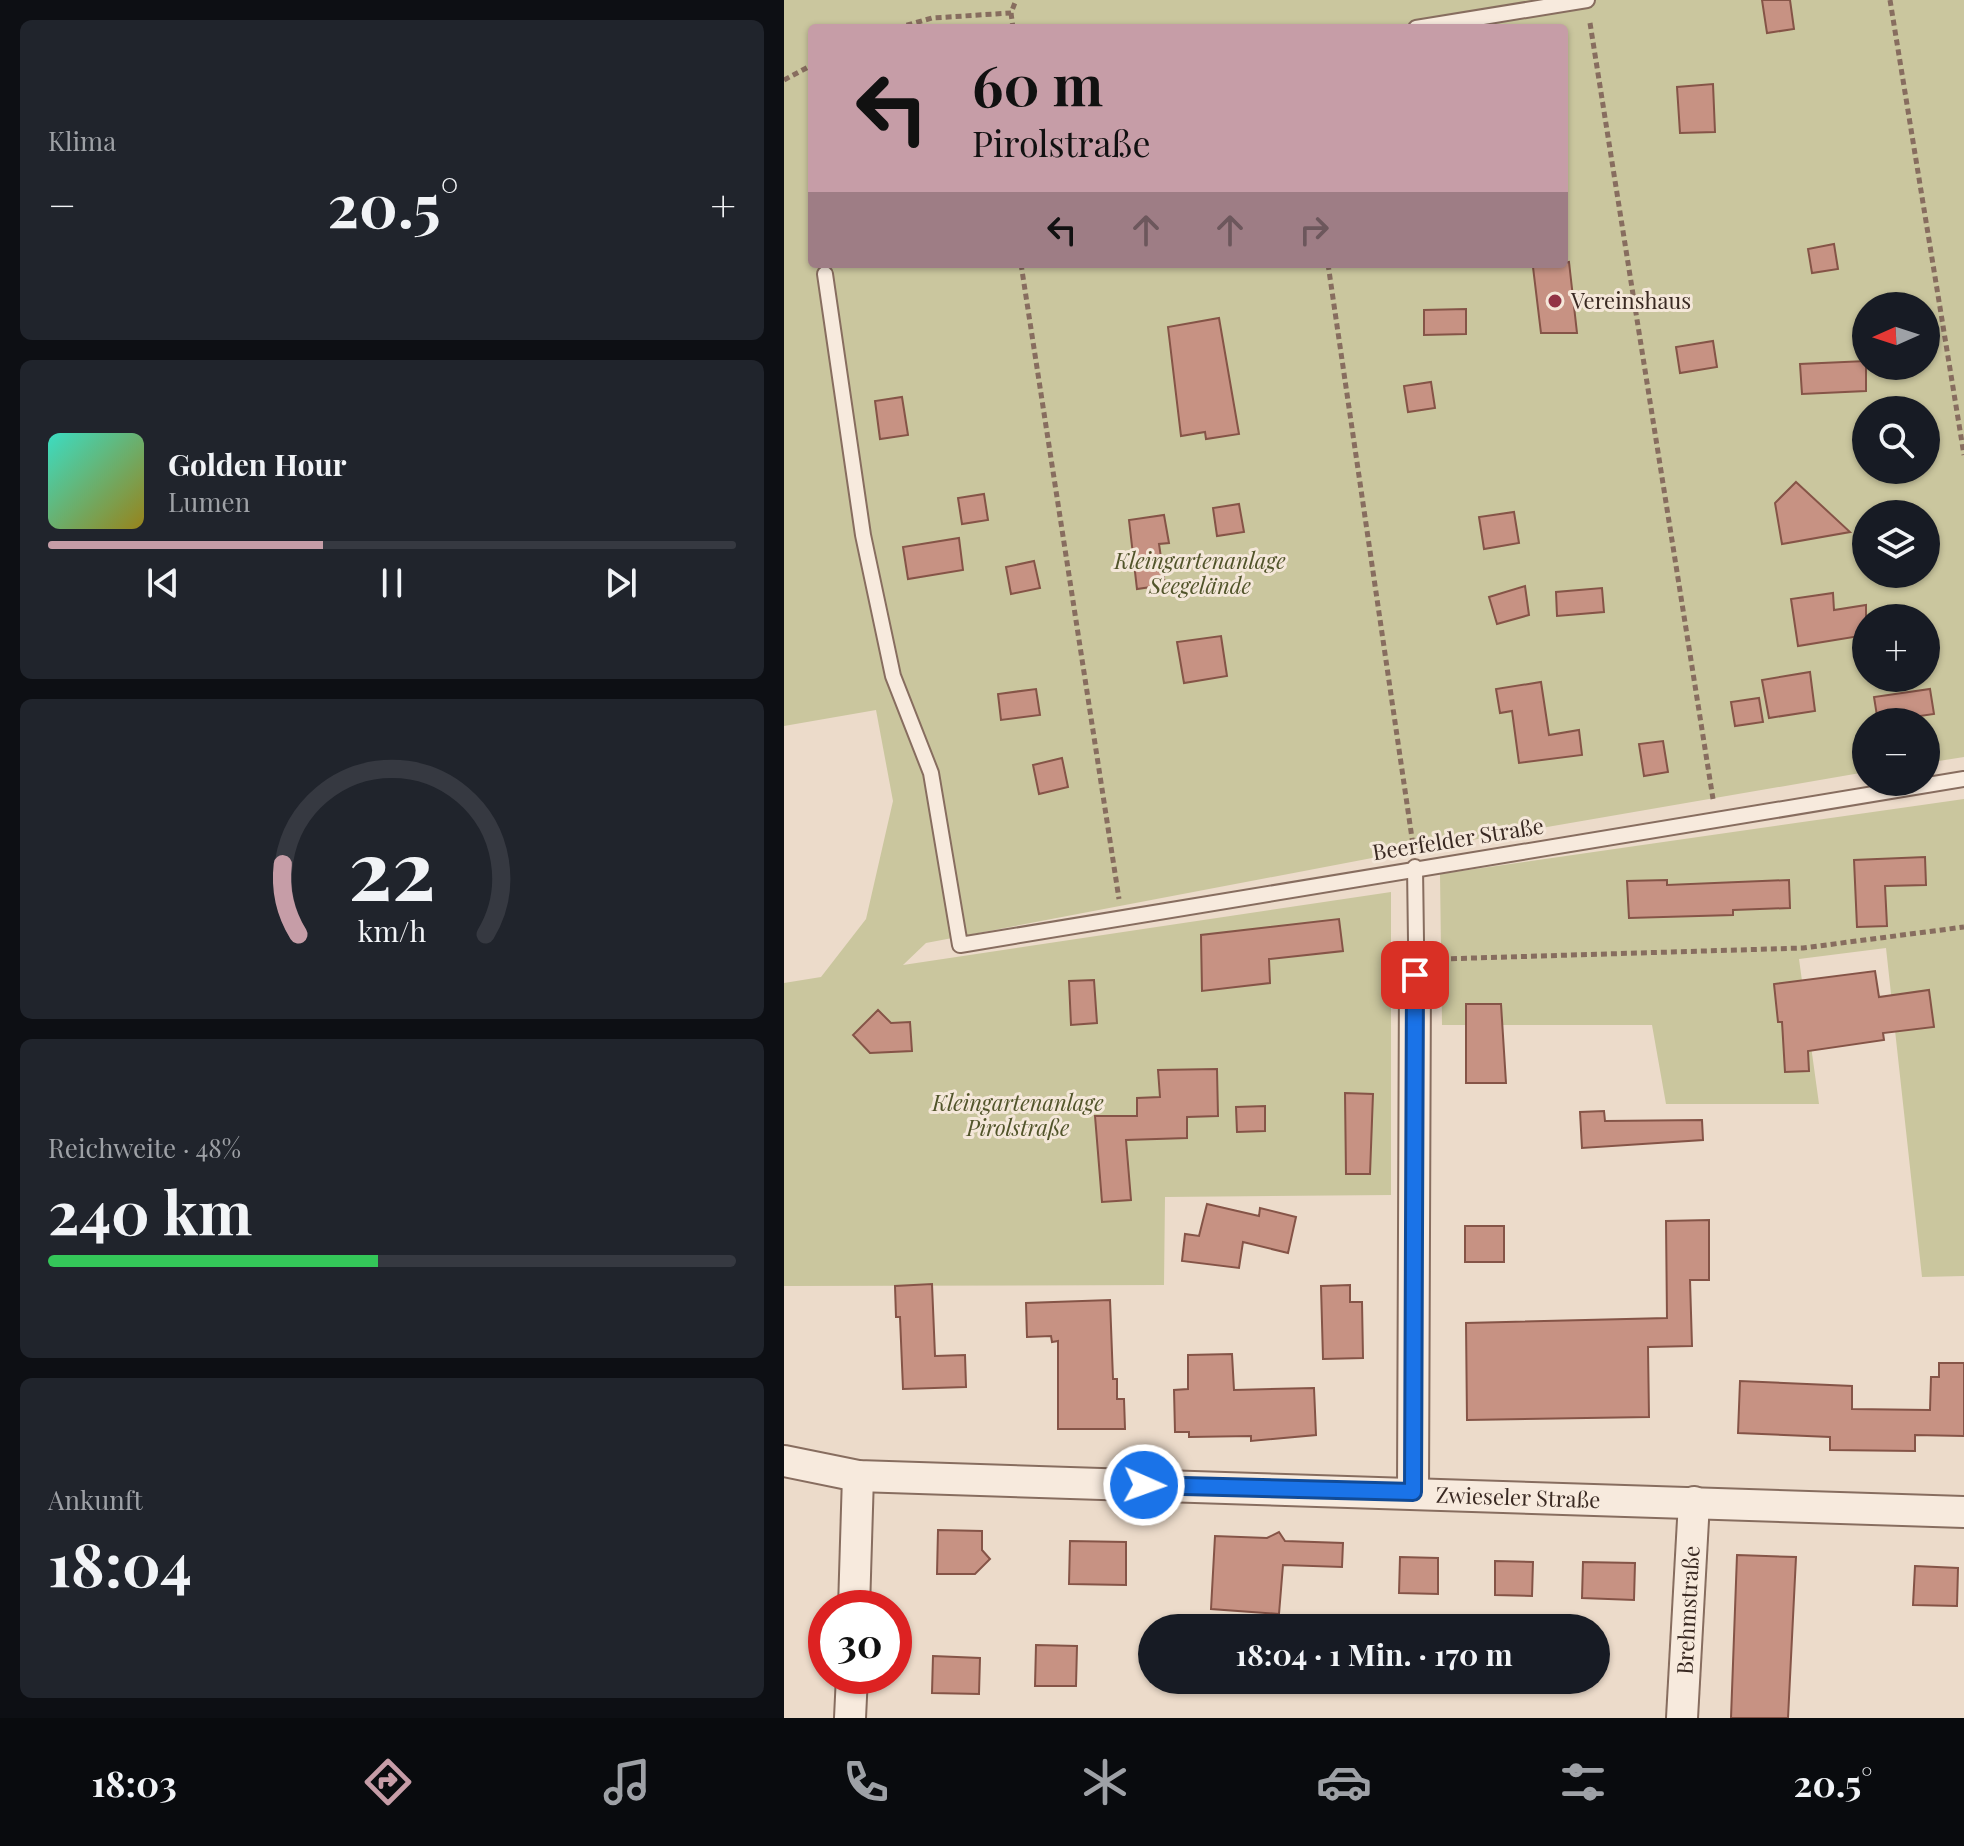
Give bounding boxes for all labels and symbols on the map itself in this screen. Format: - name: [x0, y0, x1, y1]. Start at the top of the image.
- place label: Vereinshaus: [1570, 285, 1691, 315]
- marker: Vereinshaus: [1546, 292, 1564, 310]
- north arrow: [1852, 292, 1940, 380]
- park label: Kleingartenanlage Seegelände: [1113, 545, 1286, 600]
- street label: Beerfelder Straße: [1370, 810, 1546, 866]
- pin: [1381, 941, 1449, 1009]
- park label: Kleingartenanlage Pirolstraße: [931, 1087, 1104, 1142]
- position arrow: [1102, 1443, 1186, 1527]
- street label: Zwieseler Straße: [1435, 1479, 1601, 1514]
- street label: Brehmstraße: [1668, 1545, 1706, 1675]
- speed limit sign: 30: [808, 1590, 912, 1694]

